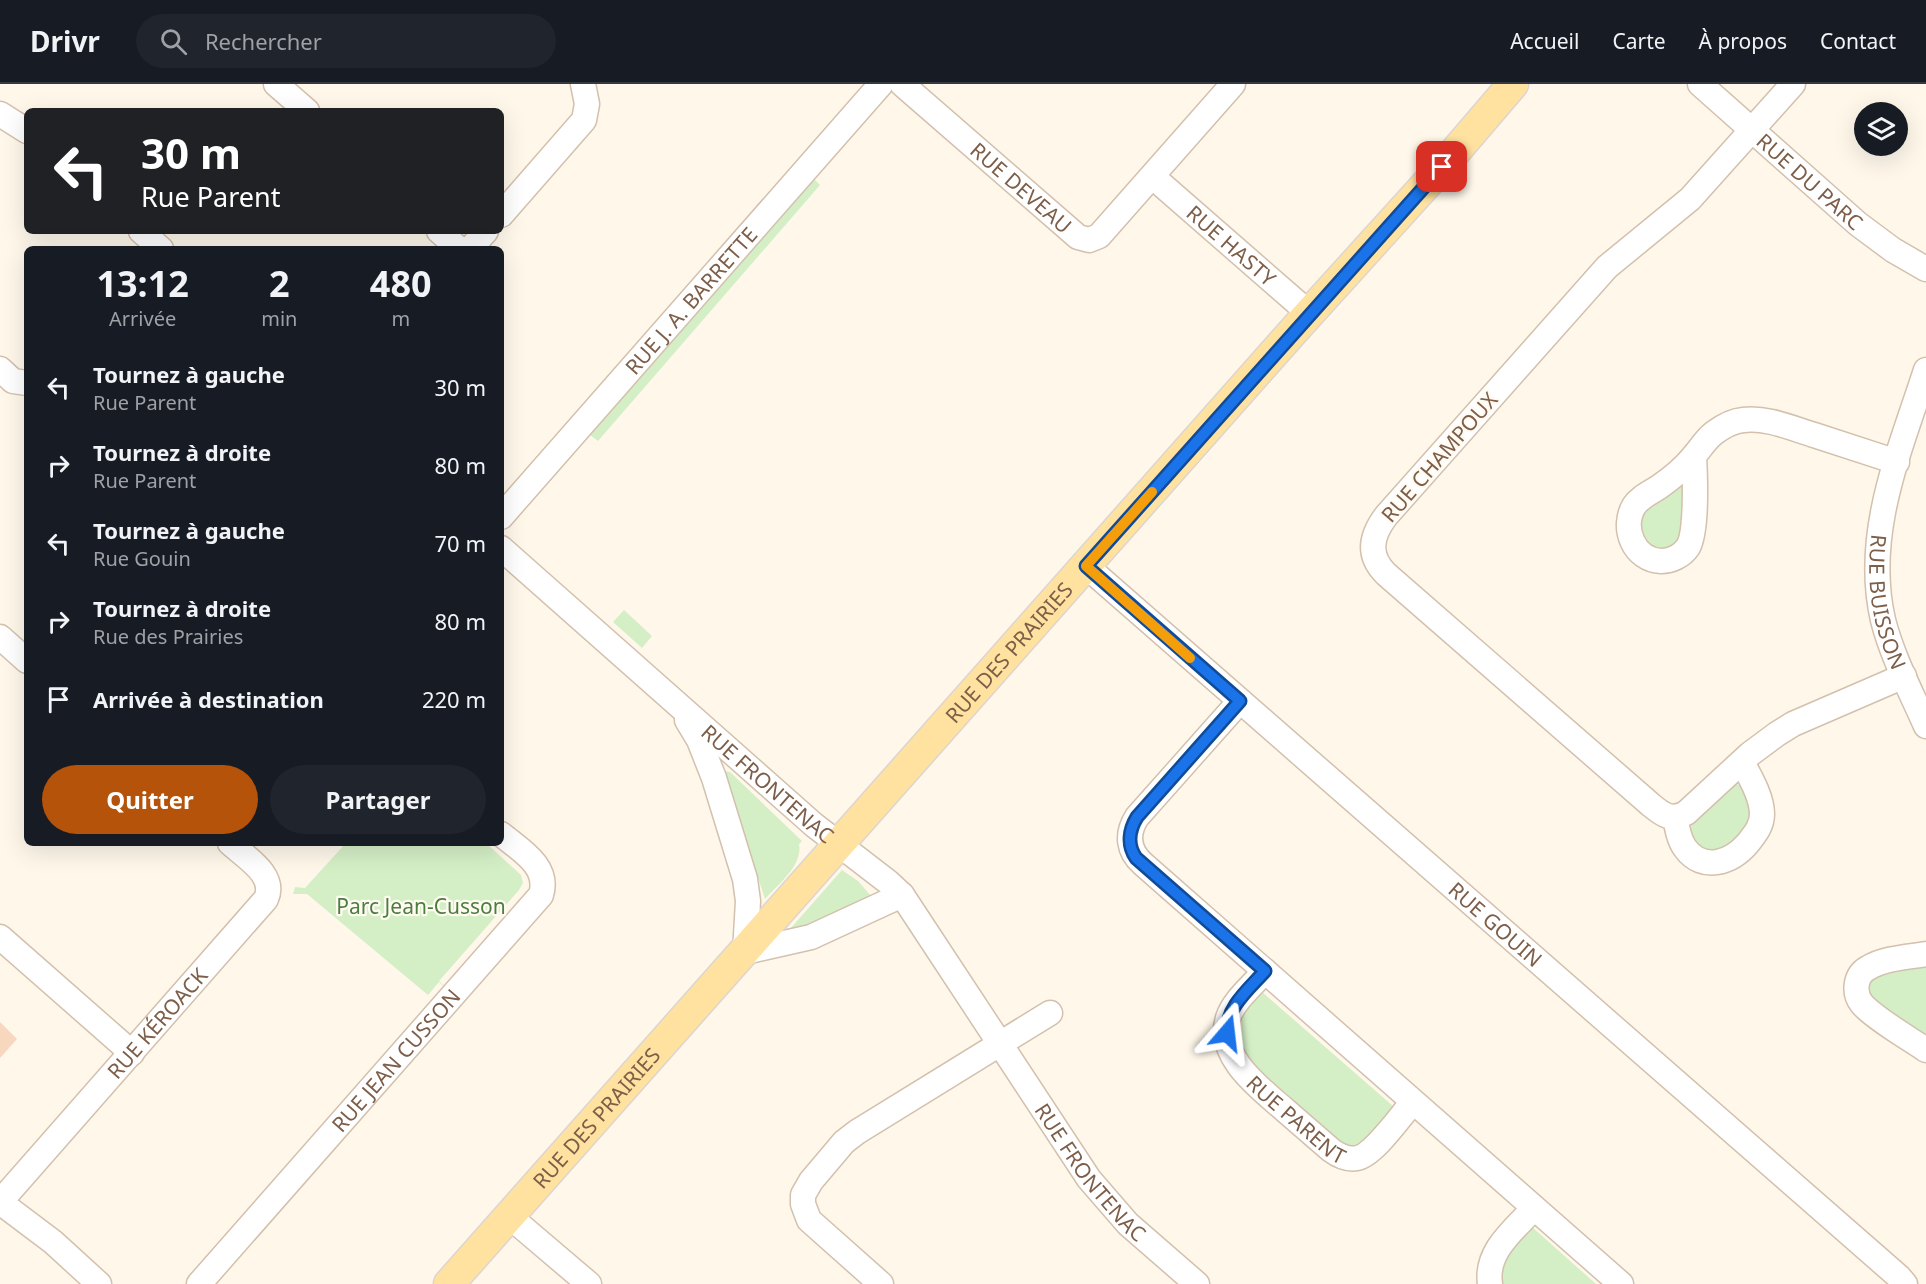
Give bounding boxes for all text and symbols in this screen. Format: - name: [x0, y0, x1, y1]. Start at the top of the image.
- search box: [136, 14, 556, 68]
- text: Drivr: [30, 22, 100, 60]
- icon: search: [157, 25, 190, 58]
- text: Rechercher: [205, 26, 322, 56]
- text: Accueil: [1510, 27, 1579, 55]
- text: Carte: [1612, 27, 1666, 55]
- text: À propos: [1699, 27, 1787, 55]
- text: Contact: [1820, 27, 1896, 55]
- map controls: [1854, 102, 1908, 156]
- button: layers: [1854, 102, 1908, 156]
- text: 30 m: [141, 124, 241, 181]
- street label: RUE DU PARC: [1751, 127, 1869, 236]
- icon: left: [42, 132, 120, 210]
- street label: RUE DEVEAU: [965, 136, 1078, 239]
- pin: [1416, 141, 1467, 192]
- icon: arrive: [1425, 150, 1458, 183]
- text: Rue Parent: [141, 178, 280, 215]
- street label: RUE HASTY: [1181, 199, 1282, 292]
- street label: RUE J. A. BARRETTE: [619, 221, 763, 380]
- text: 13:12: [96, 259, 189, 308]
- text: 2: [269, 259, 290, 308]
- text: 480: [370, 259, 432, 308]
- text: Arrivée: [109, 305, 176, 332]
- text: min: [261, 305, 297, 332]
- text: m: [391, 305, 410, 332]
- text: Tournez à gauche: [93, 359, 285, 389]
- icon: left: [42, 371, 75, 404]
- text: 30 m: [435, 372, 486, 402]
- street label: RUE CHAMPOUX: [1375, 386, 1504, 528]
- text: Rue Parent: [93, 389, 196, 416]
- text: Tournez à droite: [93, 437, 271, 467]
- icon: right: [42, 449, 75, 482]
- text: 80 m: [435, 450, 486, 480]
- text: Rue Parent: [93, 467, 196, 494]
- text: Tournez à gauche: [93, 515, 285, 545]
- icon: left: [42, 527, 75, 560]
- text: 70 m: [435, 528, 486, 558]
- street label: RUE BUISSON: [1863, 533, 1913, 674]
- text: Rue Gouin: [93, 545, 191, 572]
- street label: RUE DES PRAIRIES: [939, 576, 1079, 729]
- text: Tournez à droite: [93, 593, 271, 623]
- icon: right: [42, 605, 75, 638]
- text: 80 m: [435, 606, 486, 636]
- text: Rue des Prairies: [93, 623, 243, 650]
- icon: arrive: [42, 683, 75, 716]
- text: Arrivée à destination: [93, 684, 324, 714]
- text: 220 m: [422, 684, 486, 714]
- street label: RUE FRONTENAC: [696, 718, 840, 849]
- button: Quitter: [42, 765, 258, 834]
- button: Partager: [270, 765, 486, 834]
- street label: RUE GOUIN: [1443, 875, 1548, 973]
- park label: Parc Jean-Cusson: [336, 892, 506, 920]
- street label: RUE KÉROACK: [101, 962, 213, 1084]
- street label: RUE JEAN CUSSON: [325, 983, 466, 1138]
- position arrow: [1195, 1001, 1259, 1065]
- street label: RUE DES PRAIRIES: [526, 1041, 666, 1194]
- street label: RUE PARENT: [1240, 1069, 1351, 1171]
- street label: RUE FRONTENAC: [1029, 1098, 1152, 1247]

